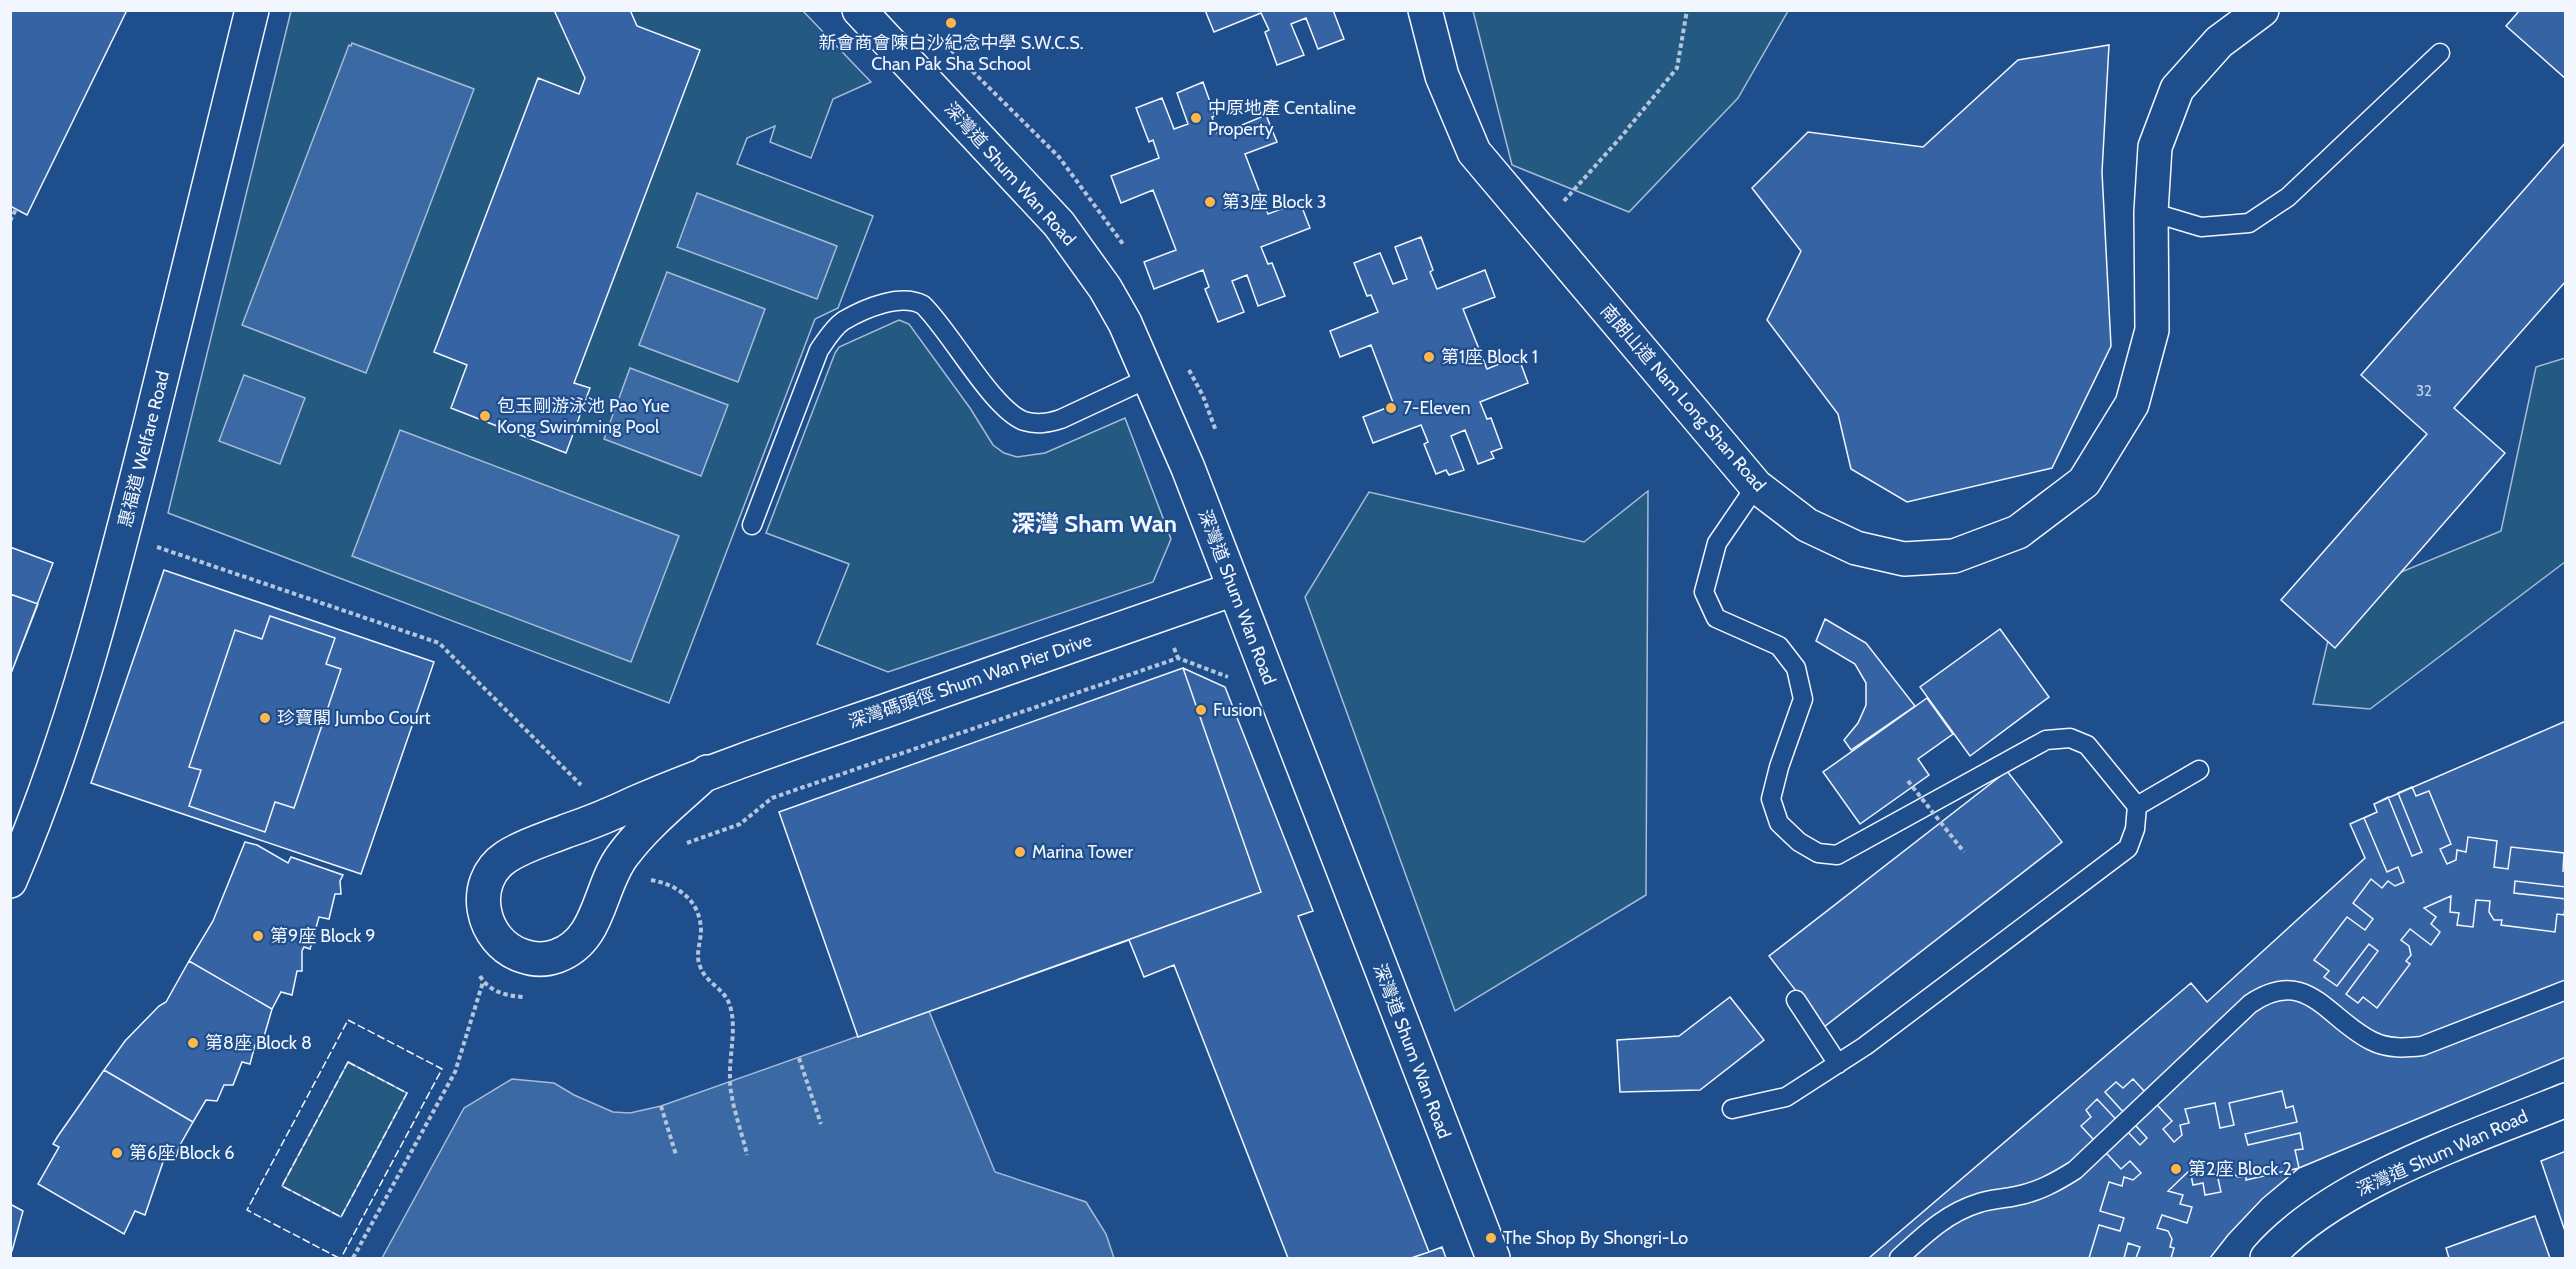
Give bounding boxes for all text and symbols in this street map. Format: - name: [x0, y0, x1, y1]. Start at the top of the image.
- marker: 新會商會陳白沙紀念中學 S.W.C.S. Chan Pak Sha School: [944, 16, 958, 30]
- place label: 新會商會陳白沙紀念中學 S.W.C.S. Chan Pak Sha School: [819, 32, 1083, 75]
- place label: 中原地產 Centaline Property: [1208, 97, 1356, 140]
- street label: 深灣道 Shum Wan Road: [940, 98, 1080, 250]
- marker: 中原地產 Centaline Property: [1189, 111, 1203, 125]
- place label: 第3座 Block 3: [1222, 191, 1327, 213]
- marker: 第3座 Block 3: [1203, 195, 1217, 209]
- street label: 南朗山道 Nam Long Shan Road: [1596, 300, 1770, 496]
- place label: 第1座 Block 1: [1441, 346, 1538, 368]
- marker: 第1座 Block 1: [1422, 350, 1436, 364]
- street label: 惠福道 Welfare Road: [114, 369, 174, 529]
- house number: 32: [2416, 382, 2432, 400]
- place label: 包玉剛游泳池 Pao Yue Kong Swimming Pool: [497, 395, 669, 438]
- place label: 7-Eleven: [1403, 397, 1471, 419]
- marker: 7-Eleven: [1384, 401, 1398, 415]
- marker: 包玉剛游泳池 Pao Yue Kong Swimming Pool: [478, 409, 492, 423]
- street label: 深灣道 Shum Wan Road: [1193, 506, 1281, 688]
- district label: 深灣 Sham Wan: [1011, 509, 1177, 538]
- street label: 深灣碼頭徑 Shum Wan Pier Drive: [845, 629, 1095, 733]
- place label: Fusion: [1213, 699, 1262, 721]
- marker: Fusion: [1194, 703, 1208, 717]
- place label: 珍寶閣 Jumbo Court: [277, 707, 431, 729]
- marker: 珍寶閣 Jumbo Court: [258, 711, 272, 725]
- place label: Marina Tower: [1032, 841, 1134, 863]
- marker: Marina Tower: [1013, 845, 1027, 859]
- place label: 第9座 Block 9: [270, 925, 375, 947]
- marker: 第9座 Block 9: [251, 929, 265, 943]
- street label: 深灣道 Shum Wan Road: [1368, 960, 1456, 1142]
- place label: 第8座 Block 8: [205, 1032, 312, 1054]
- marker: 第8座 Block 8: [186, 1036, 200, 1050]
- street label: 深灣道 Shum Wan Road: [2353, 1105, 2531, 1201]
- place label: 第6座 Block 6: [129, 1142, 234, 1164]
- marker: 第6座 Block 6: [110, 1146, 124, 1160]
- place label: 第2座 Block 2: [2188, 1158, 2292, 1180]
- marker: 第2座 Block 2: [2169, 1162, 2183, 1176]
- place label: The Shop By Shongri-Lo: [1503, 1227, 1688, 1249]
- marker: The Shop By Shongri-Lo: [1484, 1231, 1498, 1245]

